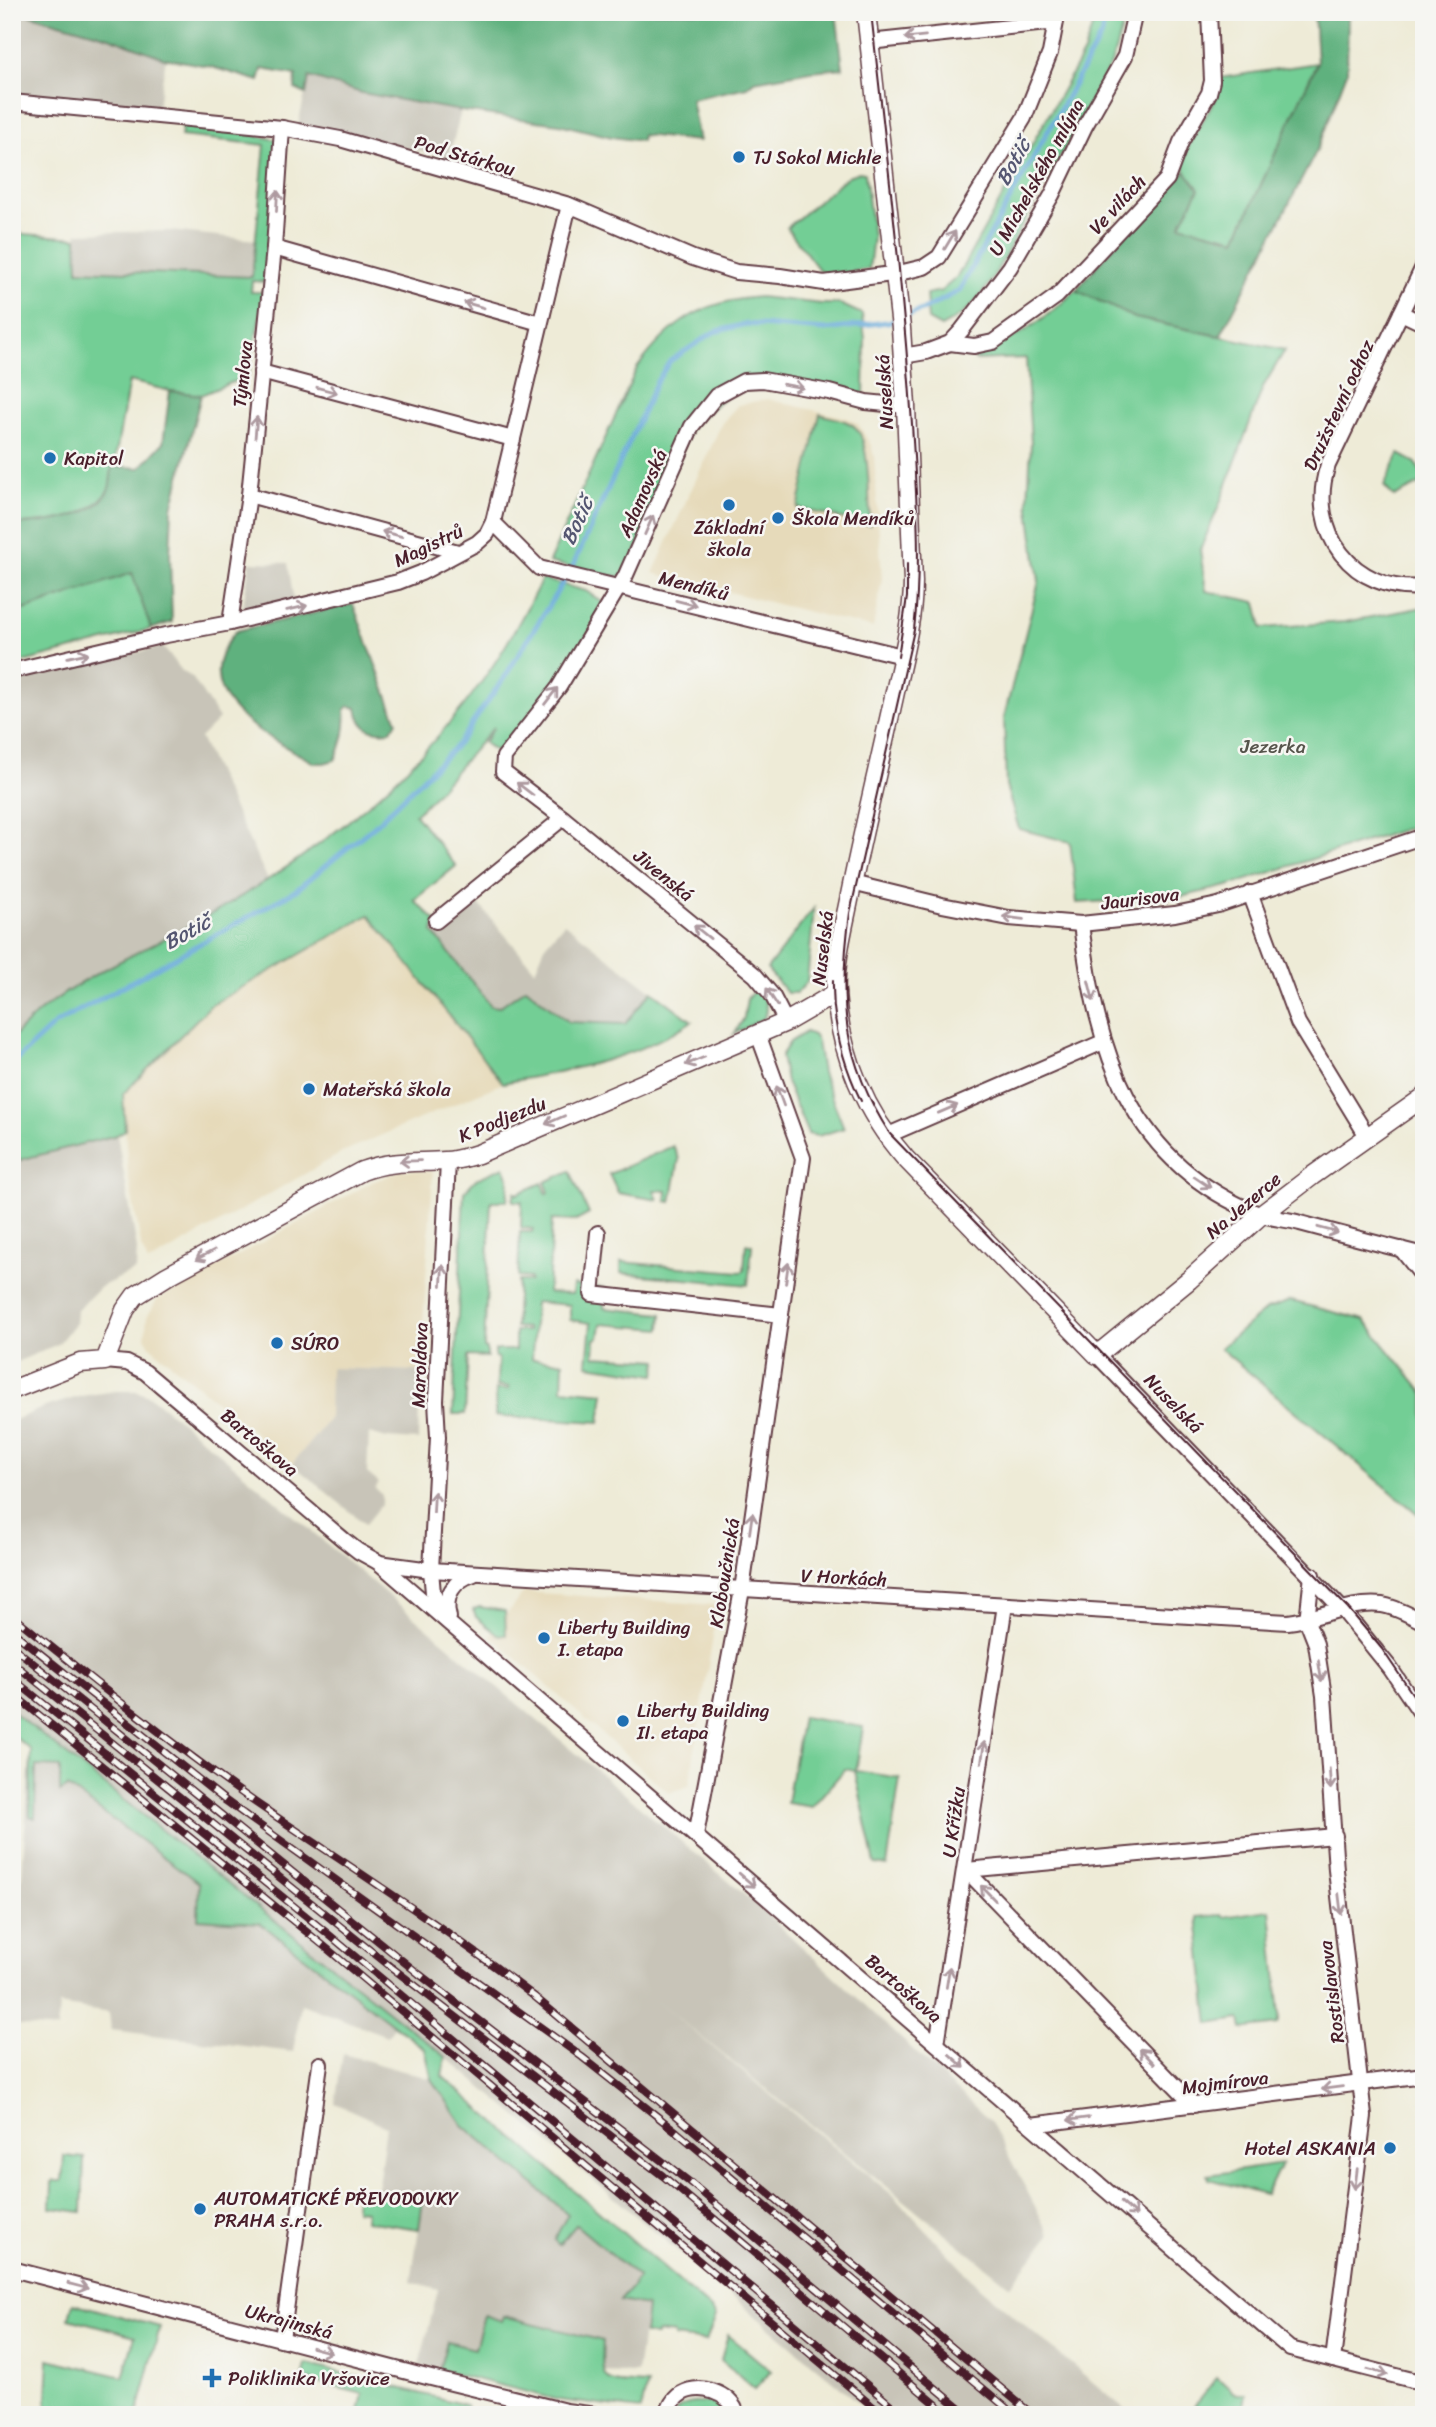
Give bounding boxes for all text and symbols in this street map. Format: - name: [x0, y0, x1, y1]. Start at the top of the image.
- one-way arrow: [904, 30, 927, 43]
- street label: U Michelského mlýna: [979, 92, 1094, 262]
- street label: Pod Stárkou: [411, 125, 519, 186]
- water label: Botič: [984, 126, 1044, 193]
- place label: TJ Sokol Michle: [753, 141, 882, 174]
- marker: TJ Sokol Michle: [731, 149, 747, 165]
- street label: Ve vilách: [1080, 166, 1154, 242]
- one-way arrow: [270, 190, 283, 213]
- one-way arrow: [944, 230, 958, 250]
- one-way arrow: [464, 298, 486, 311]
- street label: Družstevní ochoz: [1294, 333, 1384, 476]
- street label: Týmlova: [223, 339, 262, 409]
- street label: Nuselská: [866, 353, 903, 430]
- one-way arrow: [781, 380, 804, 393]
- one-way arrow: [316, 384, 338, 397]
- one-way arrow: [250, 417, 263, 439]
- place label: Kapitol: [64, 442, 124, 475]
- street label: Adamovská: [608, 443, 677, 544]
- marker: Kapitol: [42, 450, 58, 466]
- water label: Botič: [549, 486, 607, 551]
- marker: Základní škola: [721, 497, 737, 513]
- place label: Škola Mendíků: [792, 502, 914, 535]
- marker: Škola Mendíků: [770, 510, 786, 526]
- place label: Základní škola: [694, 511, 767, 566]
- street label: Magistrů: [388, 514, 469, 577]
- one-way arrow: [643, 515, 656, 536]
- one-way arrow: [381, 527, 403, 540]
- street label: Mendíků: [655, 561, 732, 610]
- one-way arrow: [674, 597, 697, 610]
- one-way arrow: [285, 600, 308, 614]
- one-way arrow: [67, 648, 89, 661]
- one-way arrow: [544, 687, 559, 706]
- park label: Jezerka: [1240, 730, 1306, 763]
- one-way arrow: [516, 781, 535, 796]
- street label: Jivenská: [625, 840, 702, 911]
- street label: Jaurisova: [1098, 877, 1181, 920]
- water label: Botič: [156, 901, 223, 961]
- street label: Nuselská: [802, 909, 843, 987]
- one-way arrow: [1002, 912, 1024, 925]
- one-way arrow: [693, 924, 711, 939]
- one-way arrow: [1085, 980, 1098, 1002]
- one-way arrow: [764, 988, 778, 1008]
- one-way arrow: [685, 1055, 706, 1068]
- place label: Mateřská škola: [323, 1073, 451, 1106]
- marker: Mateřská škola: [301, 1081, 317, 1097]
- one-way arrow: [773, 1086, 786, 1108]
- street label: K Podjezdu: [453, 1087, 551, 1152]
- one-way arrow: [937, 1102, 958, 1115]
- one-way arrow: [545, 1114, 567, 1127]
- one-way arrow: [399, 1155, 422, 1168]
- street label: Na Jezerce: [1198, 1163, 1289, 1247]
- one-way arrow: [1192, 1175, 1212, 1189]
- one-way arrow: [1316, 1224, 1339, 1237]
- one-way arrow: [196, 1248, 216, 1262]
- one-way arrow: [780, 1263, 793, 1285]
- one-way arrow: [436, 1264, 449, 1287]
- street label: Maroldova: [402, 1321, 438, 1408]
- place label: SÚRO: [291, 1327, 339, 1360]
- marker: SÚRO: [269, 1335, 285, 1351]
- street label: Nuselská: [1136, 1365, 1212, 1442]
- street label: Bartoškova: [213, 1400, 307, 1485]
- one-way arrow: [428, 1491, 441, 1514]
- one-way arrow: [745, 1512, 758, 1535]
- street label: Kloboučnická: [700, 1515, 750, 1630]
- street label: V Horkách: [800, 1559, 888, 1596]
- place label: Liberty Building I. etapa: [557, 1611, 691, 1666]
- marker: Liberty Building I. etapa: [536, 1630, 552, 1646]
- one-way arrow: [1314, 1659, 1327, 1682]
- place label: Liberty Building II. etapa: [636, 1694, 770, 1749]
- marker: Liberty Building II. etapa: [615, 1713, 631, 1729]
- one-way arrow: [977, 1741, 990, 1764]
- one-way arrow: [1324, 1767, 1337, 1790]
- street label: U Křížku: [932, 1784, 975, 1860]
- one-way arrow: [738, 1872, 756, 1888]
- one-way arrow: [980, 1885, 997, 1902]
- one-way arrow: [1334, 1892, 1347, 1915]
- street label: Rostislavova: [1309, 1938, 1354, 2045]
- street label: Bartoškova: [857, 1945, 950, 2032]
- one-way arrow: [942, 1966, 955, 1989]
- one-way arrow: [1138, 2048, 1155, 2065]
- one-way arrow: [947, 2053, 965, 2069]
- street label: Mojmírova: [1180, 2061, 1271, 2104]
- one-way arrow: [1321, 2081, 1344, 2094]
- one-way arrow: [1067, 2113, 1089, 2126]
- place label: Hotel ASKANIA: [1245, 2132, 1376, 2165]
- marker: Hotel ASKANIA: [1382, 2140, 1398, 2156]
- one-way arrow: [1349, 2167, 1362, 2189]
- place label: AUTOMATICKÉ PŘEVODOVKY PRAHA s.r.o.: [213, 2182, 460, 2237]
- marker: AUTOMATICKÉ PŘEVODOVKY PRAHA s.r.o.: [192, 2201, 208, 2217]
- one-way arrow: [1120, 2201, 1138, 2217]
- one-way arrow: [66, 2280, 89, 2293]
- street label: Ukrajinská: [241, 2294, 337, 2349]
- one-way arrow: [310, 2344, 333, 2357]
- place label: Poliklinika Vršovice: [228, 2362, 390, 2395]
- one-way arrow: [1366, 2366, 1389, 2379]
- marker: Poliklinika Vršovice: [202, 2368, 222, 2388]

